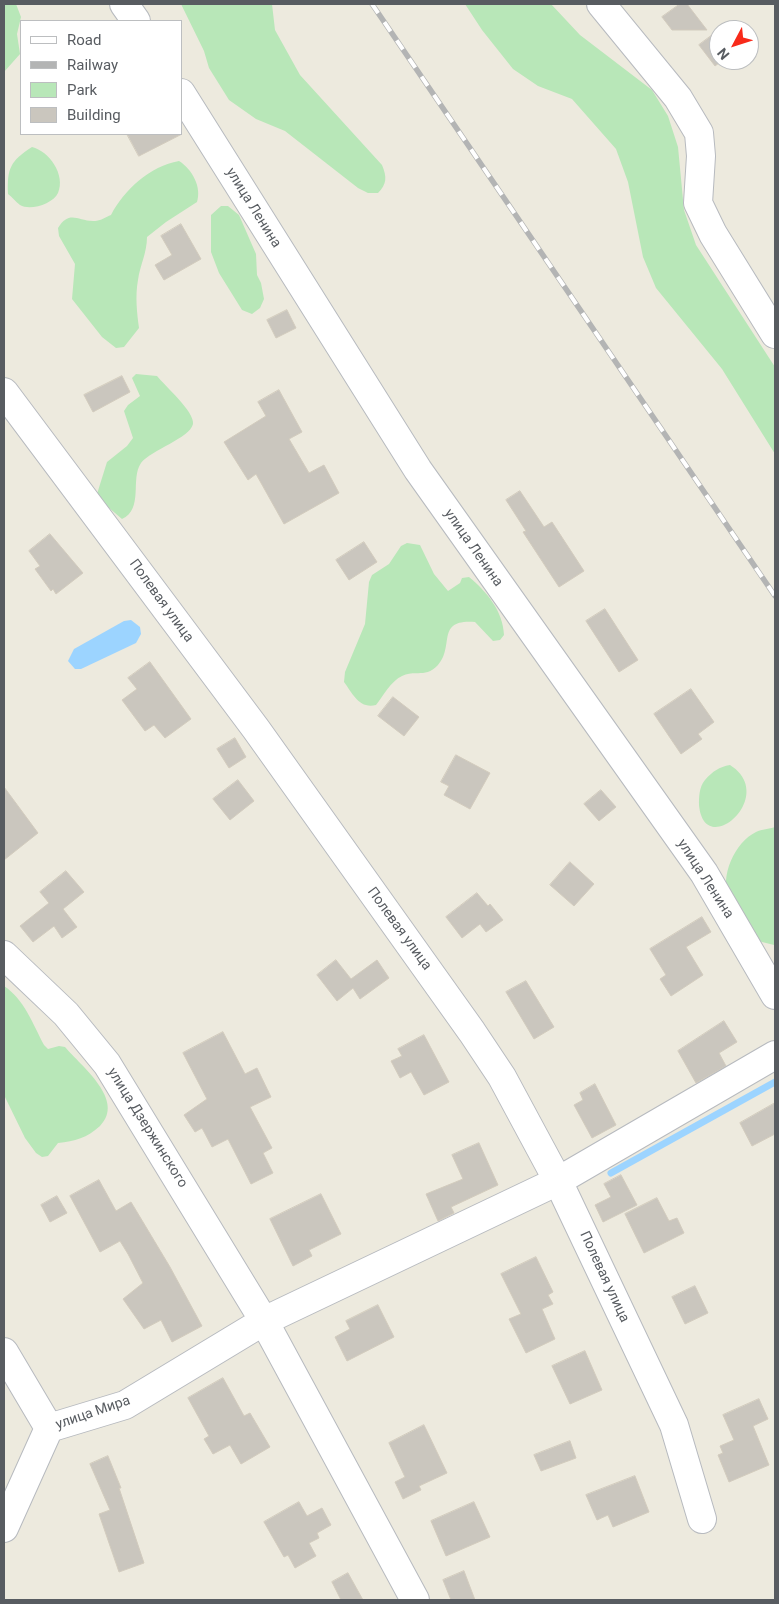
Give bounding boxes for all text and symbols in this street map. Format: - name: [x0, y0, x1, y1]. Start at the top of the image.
- legend: [20, 20, 182, 135]
- north arrow: [709, 20, 759, 70]
- text: Road: [67, 31, 101, 49]
- text: N: [714, 45, 733, 63]
- text: Railway: [67, 56, 118, 74]
- text: Park: [67, 81, 97, 99]
- text: Building: [67, 106, 121, 124]
- street label: улица Ленина: [222, 165, 284, 251]
- street label: улица Ленина: [440, 506, 506, 590]
- street label: Полевая улица: [125, 556, 197, 646]
- street label: улица Ленина: [673, 836, 737, 922]
- street label: Полевая улица: [363, 884, 435, 974]
- street label: улица Дзержинского: [103, 1065, 191, 1191]
- street label: Полевая улица: [576, 1229, 632, 1325]
- street label: улица Мира: [54, 1392, 132, 1434]

